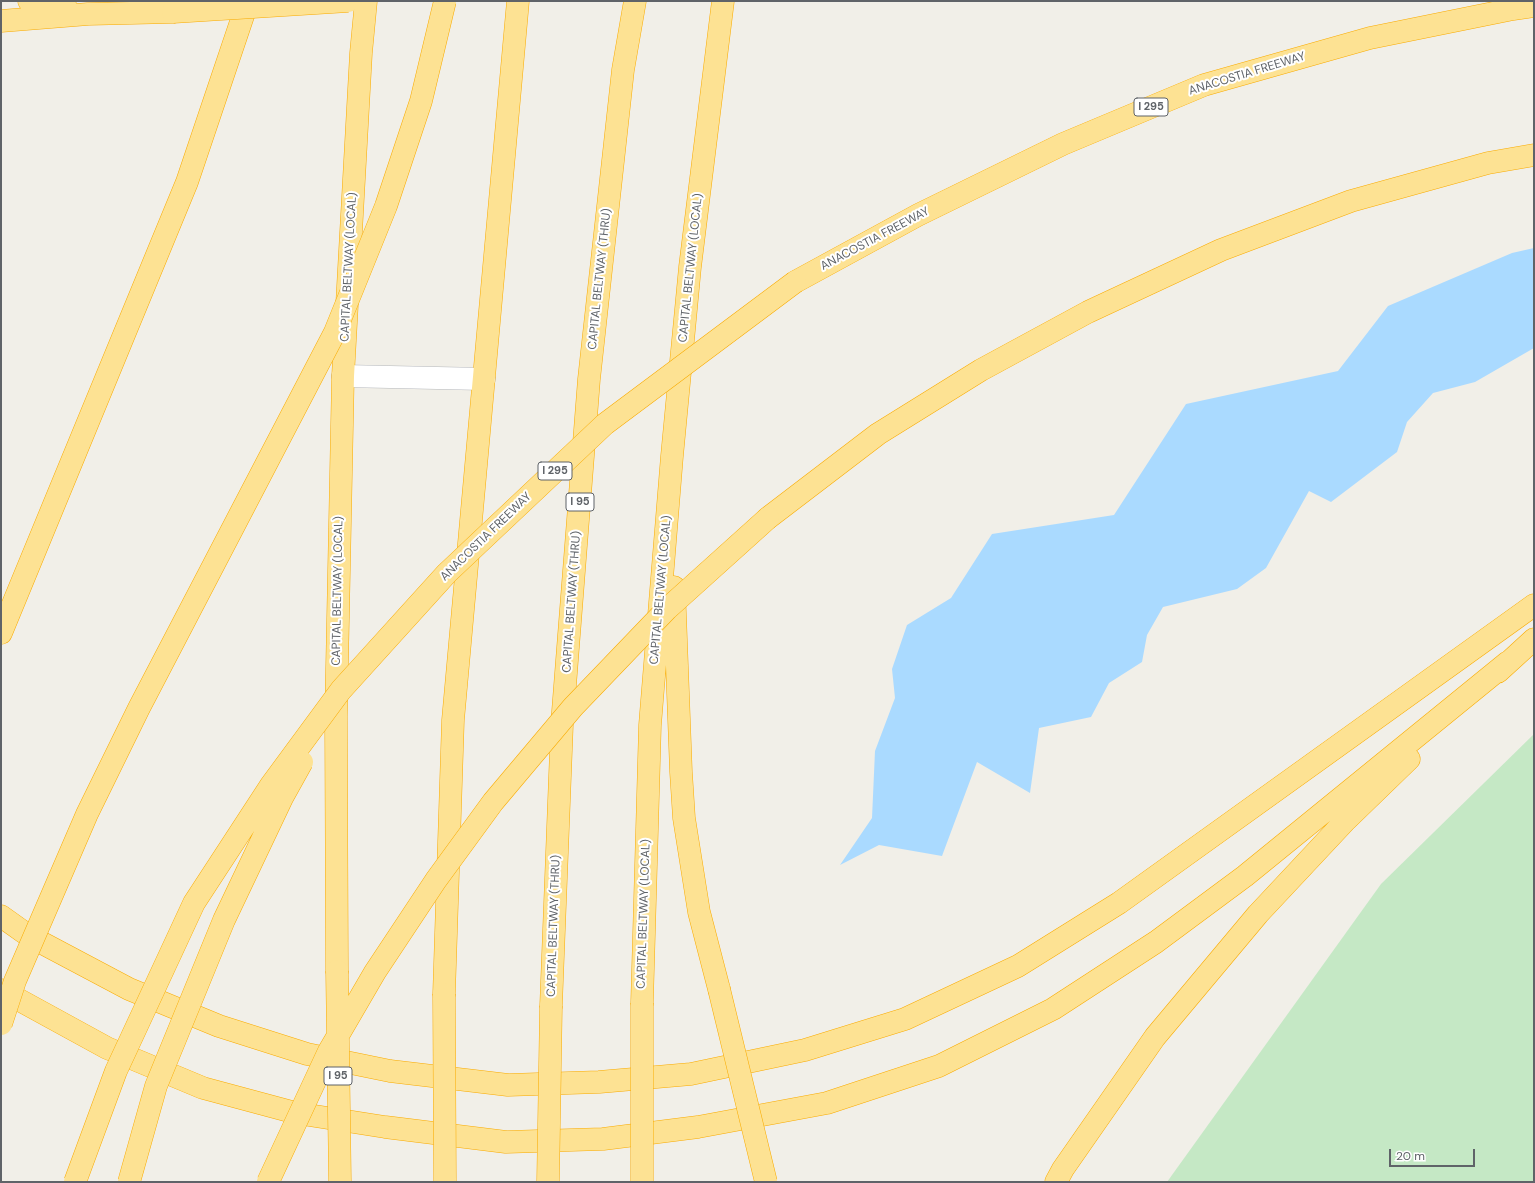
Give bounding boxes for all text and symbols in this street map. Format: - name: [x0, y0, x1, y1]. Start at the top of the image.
- street label: ANACOSTIA FREEWAY: [1187, 49, 1307, 99]
- road number: I 295: [1134, 98, 1168, 116]
- street label: CAPITAL BELTWAY (LOCAL): [338, 192, 360, 342]
- street label: CAPITAL BELTWAY (LOCAL): [676, 193, 706, 343]
- street label: ANACOSTIA FREEWAY: [818, 204, 932, 274]
- street label: CAPITAL BELTWAY (THRU): [585, 208, 615, 350]
- road number: I 295: [538, 462, 572, 480]
- street label: ANACOSTIA FREEWAY: [437, 490, 535, 584]
- road number: I 95: [566, 493, 594, 511]
- street label: CAPITAL BELTWAY (LOCAL): [647, 515, 675, 665]
- street label: CAPITAL BELTWAY (LOCAL): [329, 516, 347, 666]
- street label: CAPITAL BELTWAY (THRU): [560, 531, 584, 673]
- street label: CAPITAL BELTWAY (LOCAL): [634, 839, 654, 989]
- street label: CAPITAL BELTWAY (THRU): [544, 855, 564, 997]
- road number: I 95: [324, 1067, 352, 1085]
- scale bar: [1391, 1141, 1477, 1167]
- text: 20 m: [1396, 1148, 1425, 1164]

